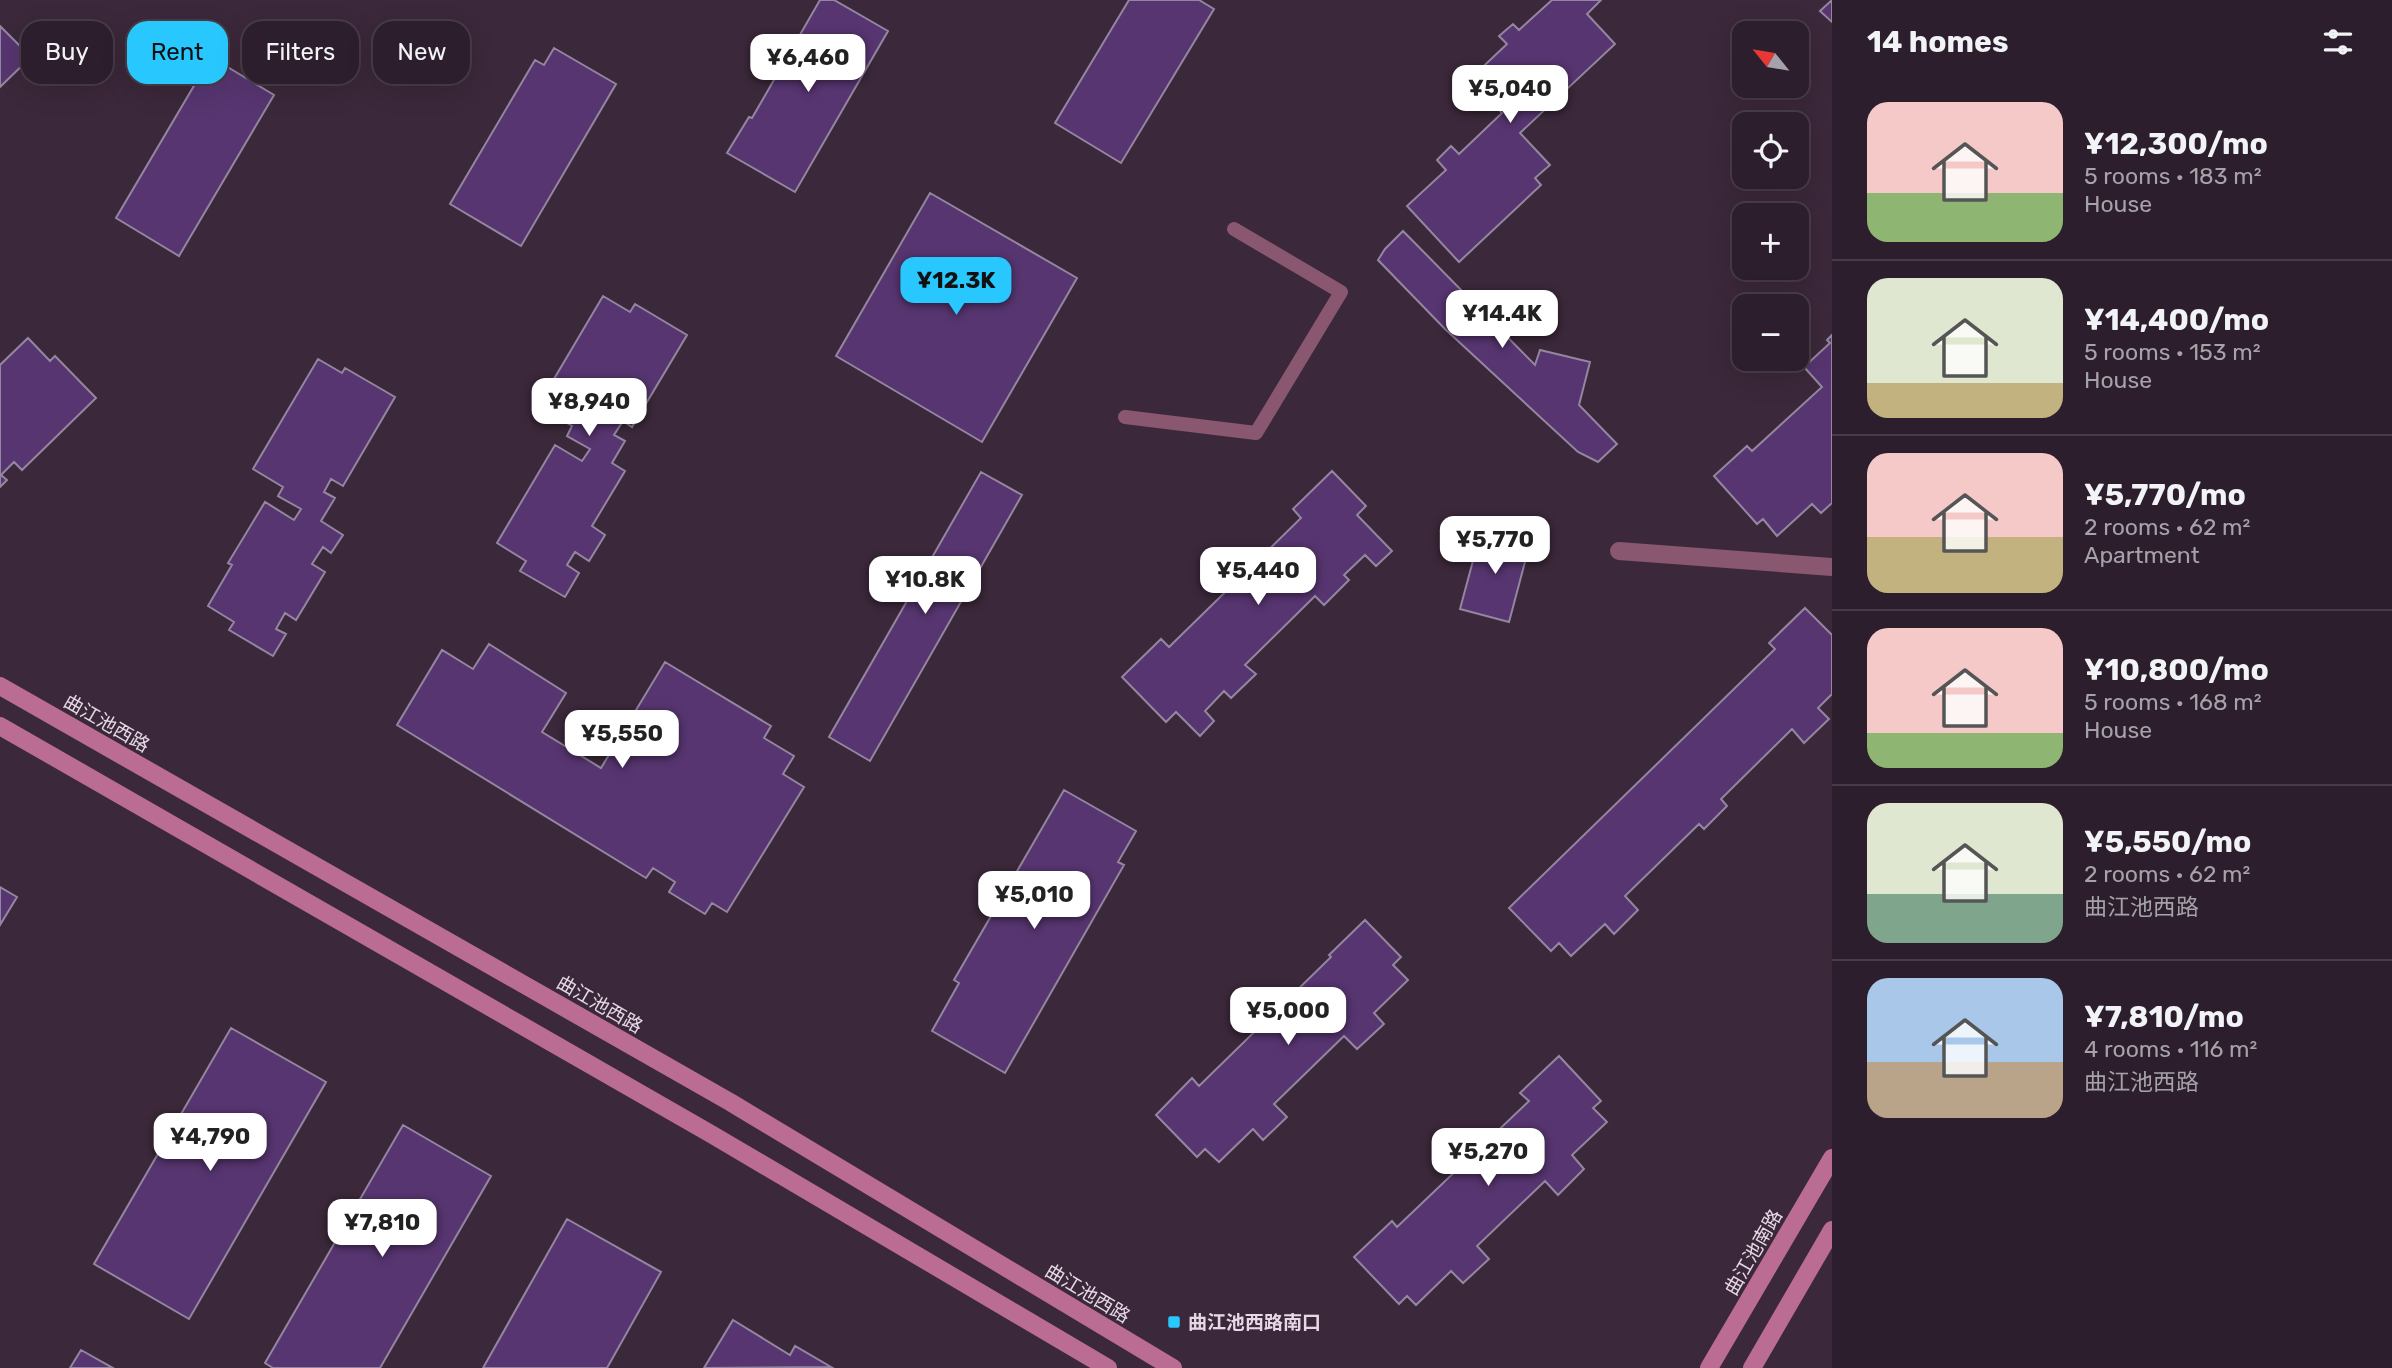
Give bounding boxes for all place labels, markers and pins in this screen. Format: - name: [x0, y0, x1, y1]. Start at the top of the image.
- pin: ¥6,460: [751, 34, 865, 94]
- pin: ¥5,040: [1453, 66, 1567, 125]
- pin: ¥12.3K: [899, 258, 1013, 317]
- pin: ¥14.4K: [1445, 290, 1559, 350]
- pin: ¥8,940: [532, 378, 646, 438]
- pin: ¥5,770: [1438, 516, 1552, 576]
- pin: ¥5,440: [1201, 548, 1315, 607]
- pin: ¥10.8K: [868, 556, 982, 616]
- pin: ¥5,550: [565, 710, 679, 770]
- pin: ¥5,010: [977, 872, 1091, 931]
- pin: ¥5,000: [1231, 988, 1345, 1047]
- pin: ¥4,790: [153, 1114, 267, 1173]
- pin: ¥5,270: [1431, 1128, 1545, 1188]
- pin: ¥7,810: [325, 1200, 439, 1259]
- place label: 曲江池西路南口: [1188, 1311, 1321, 1334]
- marker: 曲江池西路南口: [1166, 1314, 1182, 1330]

